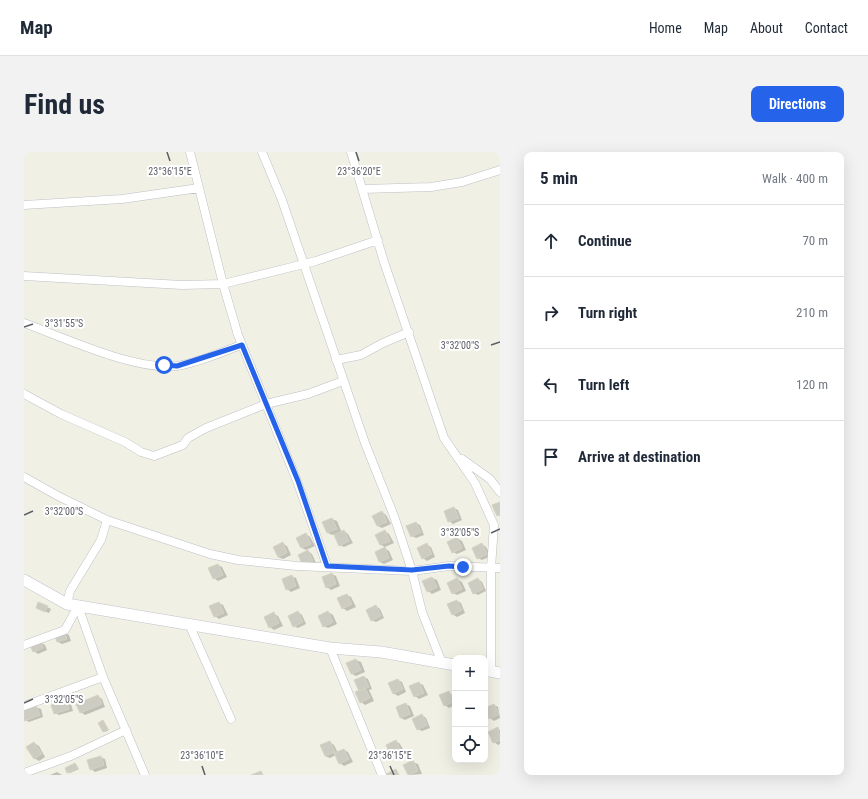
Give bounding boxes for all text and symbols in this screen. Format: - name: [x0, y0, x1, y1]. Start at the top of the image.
- text: Map: [20, 16, 53, 39]
- text: Home: [649, 20, 682, 36]
- text: Map: [704, 20, 728, 36]
- text: About: [750, 20, 783, 36]
- text: Contact: [805, 20, 848, 36]
- button: Directions: [751, 86, 844, 122]
- text: Find us: [24, 88, 105, 121]
- text: 23°36'15"E: [148, 166, 192, 177]
- text: 23°36'20"E: [337, 166, 381, 177]
- text: 5 min: [540, 168, 578, 188]
- text: Walk · 400 m: [762, 171, 828, 186]
- icon: ahead: [540, 230, 562, 252]
- text: Continue: [578, 232, 632, 250]
- text: 70 m: [802, 233, 828, 248]
- icon: right: [540, 302, 562, 324]
- text: Turn right: [578, 304, 637, 322]
- text: 210 m: [796, 305, 828, 320]
- text: 3°31'55"S: [45, 318, 83, 329]
- text: 3°32'00"S: [441, 340, 479, 351]
- route start: [155, 356, 173, 374]
- icon: left: [540, 374, 562, 396]
- text: Turn left: [578, 376, 629, 394]
- text: 120 m: [796, 377, 828, 392]
- icon: arrive: [540, 446, 562, 468]
- text: Arrive at destination: [578, 448, 701, 466]
- text: 3°32'00"S: [45, 506, 83, 517]
- text: 3°32'05"S: [441, 527, 479, 538]
- route end: [454, 558, 472, 576]
- map controls: [452, 655, 488, 763]
- button: +: [452, 655, 488, 691]
- button: −: [452, 691, 488, 727]
- text: 3°32'05"S: [45, 694, 83, 705]
- button: locate: [452, 727, 488, 763]
- text: 23°36'10"E: [180, 750, 224, 761]
- text: 23°36'15"E: [368, 750, 412, 761]

